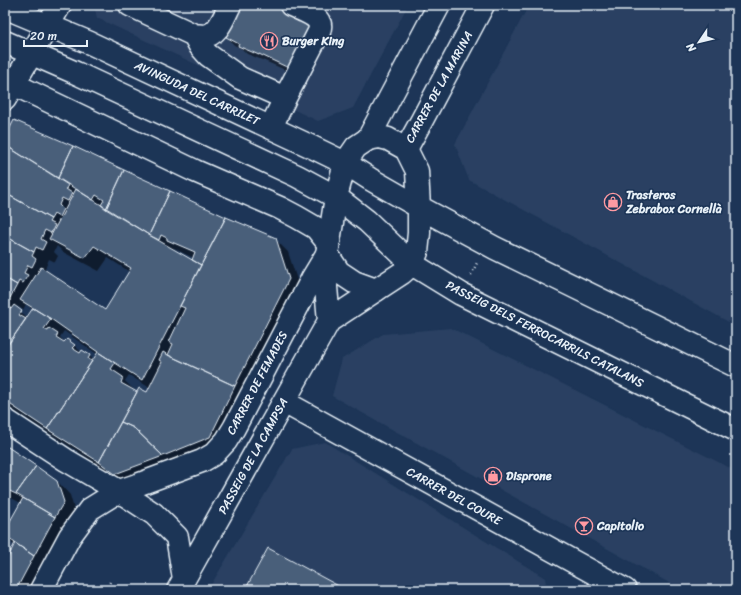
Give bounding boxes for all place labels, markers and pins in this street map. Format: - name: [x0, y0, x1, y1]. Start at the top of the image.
- place label: Burger King: [282, 30, 345, 52]
- restaurant icon: Burger King: [259, 31, 279, 51]
- place label: Trasteros Zebrabox Cornellà: [625, 184, 722, 220]
- shop icon: Trasteros Zebrabox Cornellà: [603, 192, 623, 212]
- place label: Disprone: [506, 465, 552, 487]
- shop icon: Disprone: [483, 466, 503, 486]
- place label: Capitolio: [596, 515, 645, 537]
- bar icon: Capitolio: [574, 516, 594, 536]

